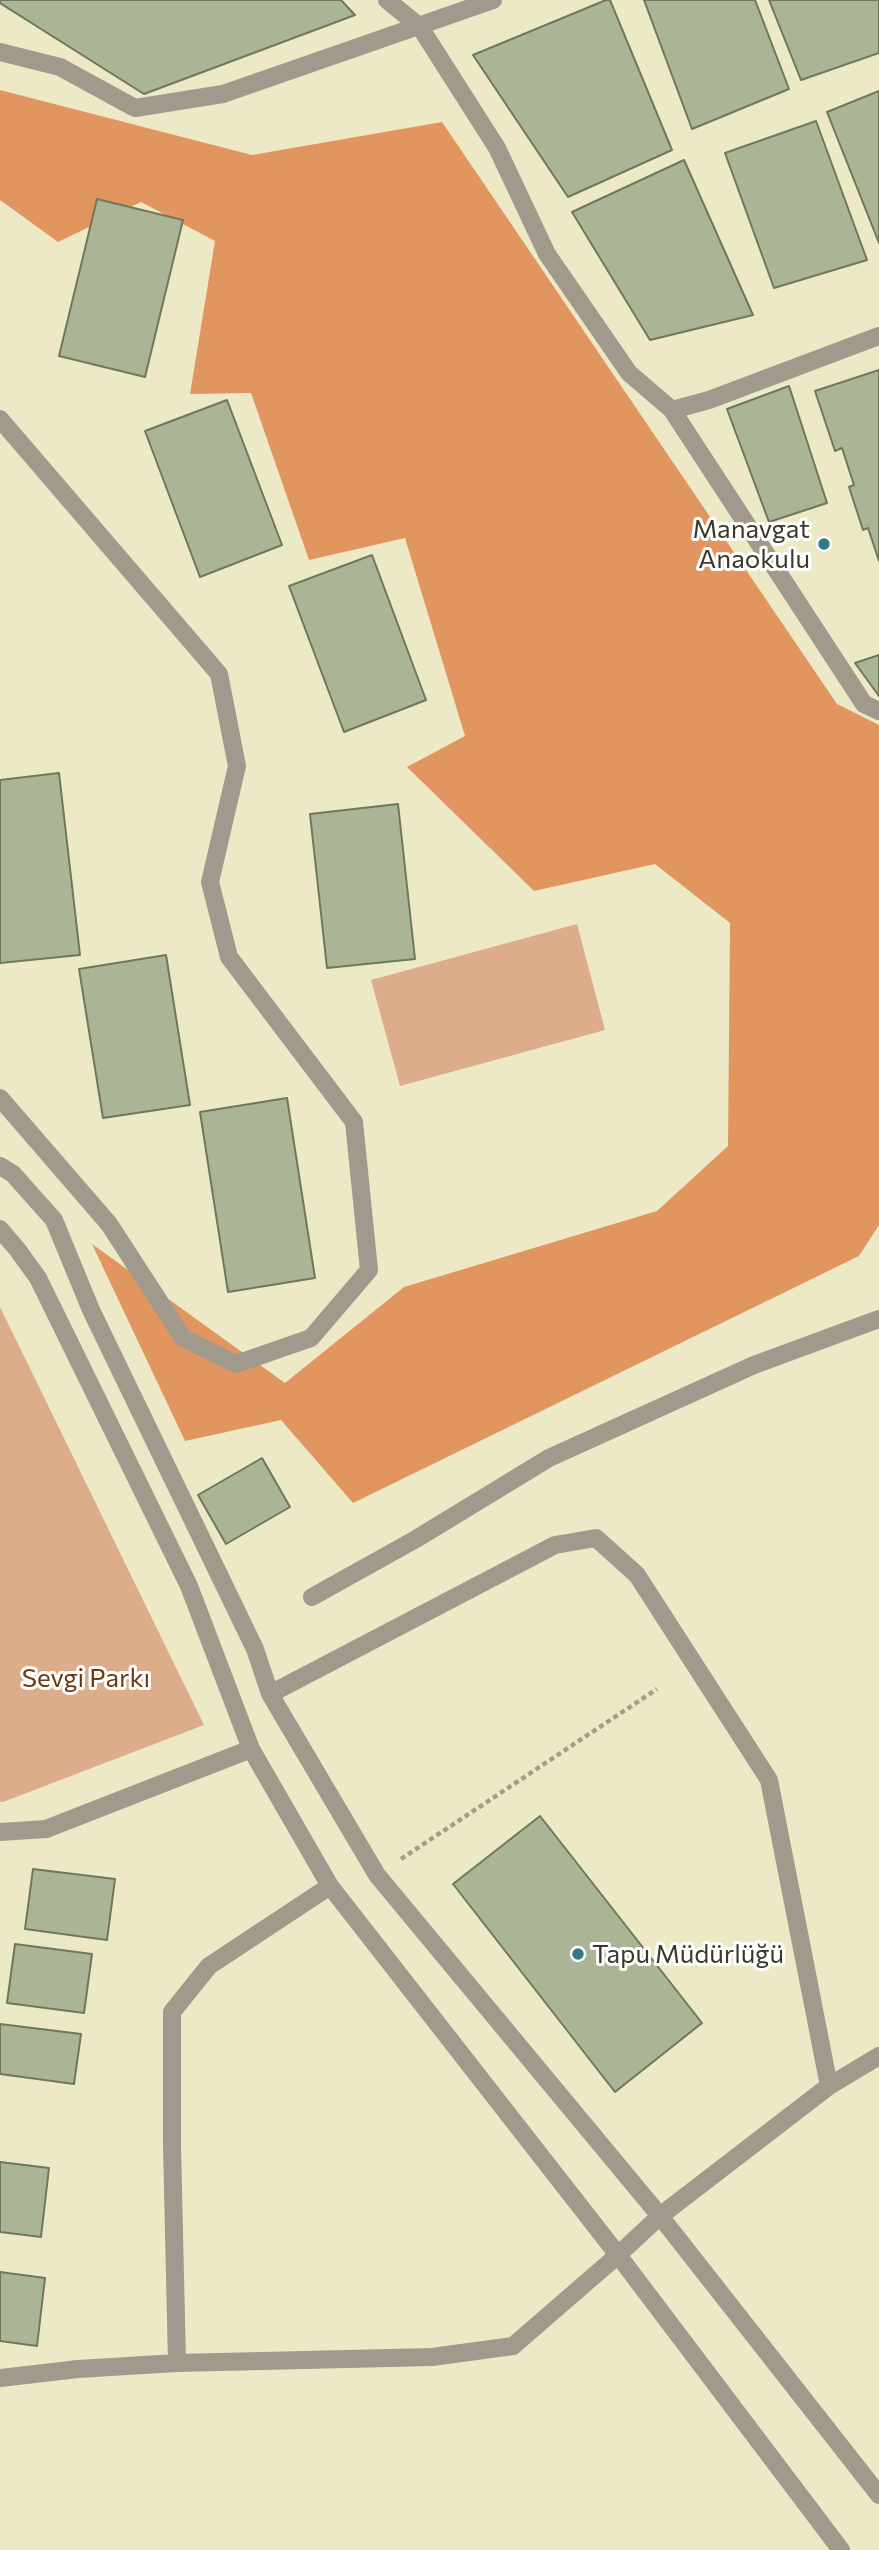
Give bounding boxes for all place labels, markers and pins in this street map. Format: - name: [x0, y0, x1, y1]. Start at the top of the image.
- place label: Manavgat Anaokulu: [692, 513, 810, 574]
- marker: Manavgat Anaokulu: [816, 536, 832, 552]
- place label: Tapu Müdürlüğü: [592, 1938, 784, 1970]
- marker: Tapu Müdürlüğü: [570, 1946, 586, 1962]

